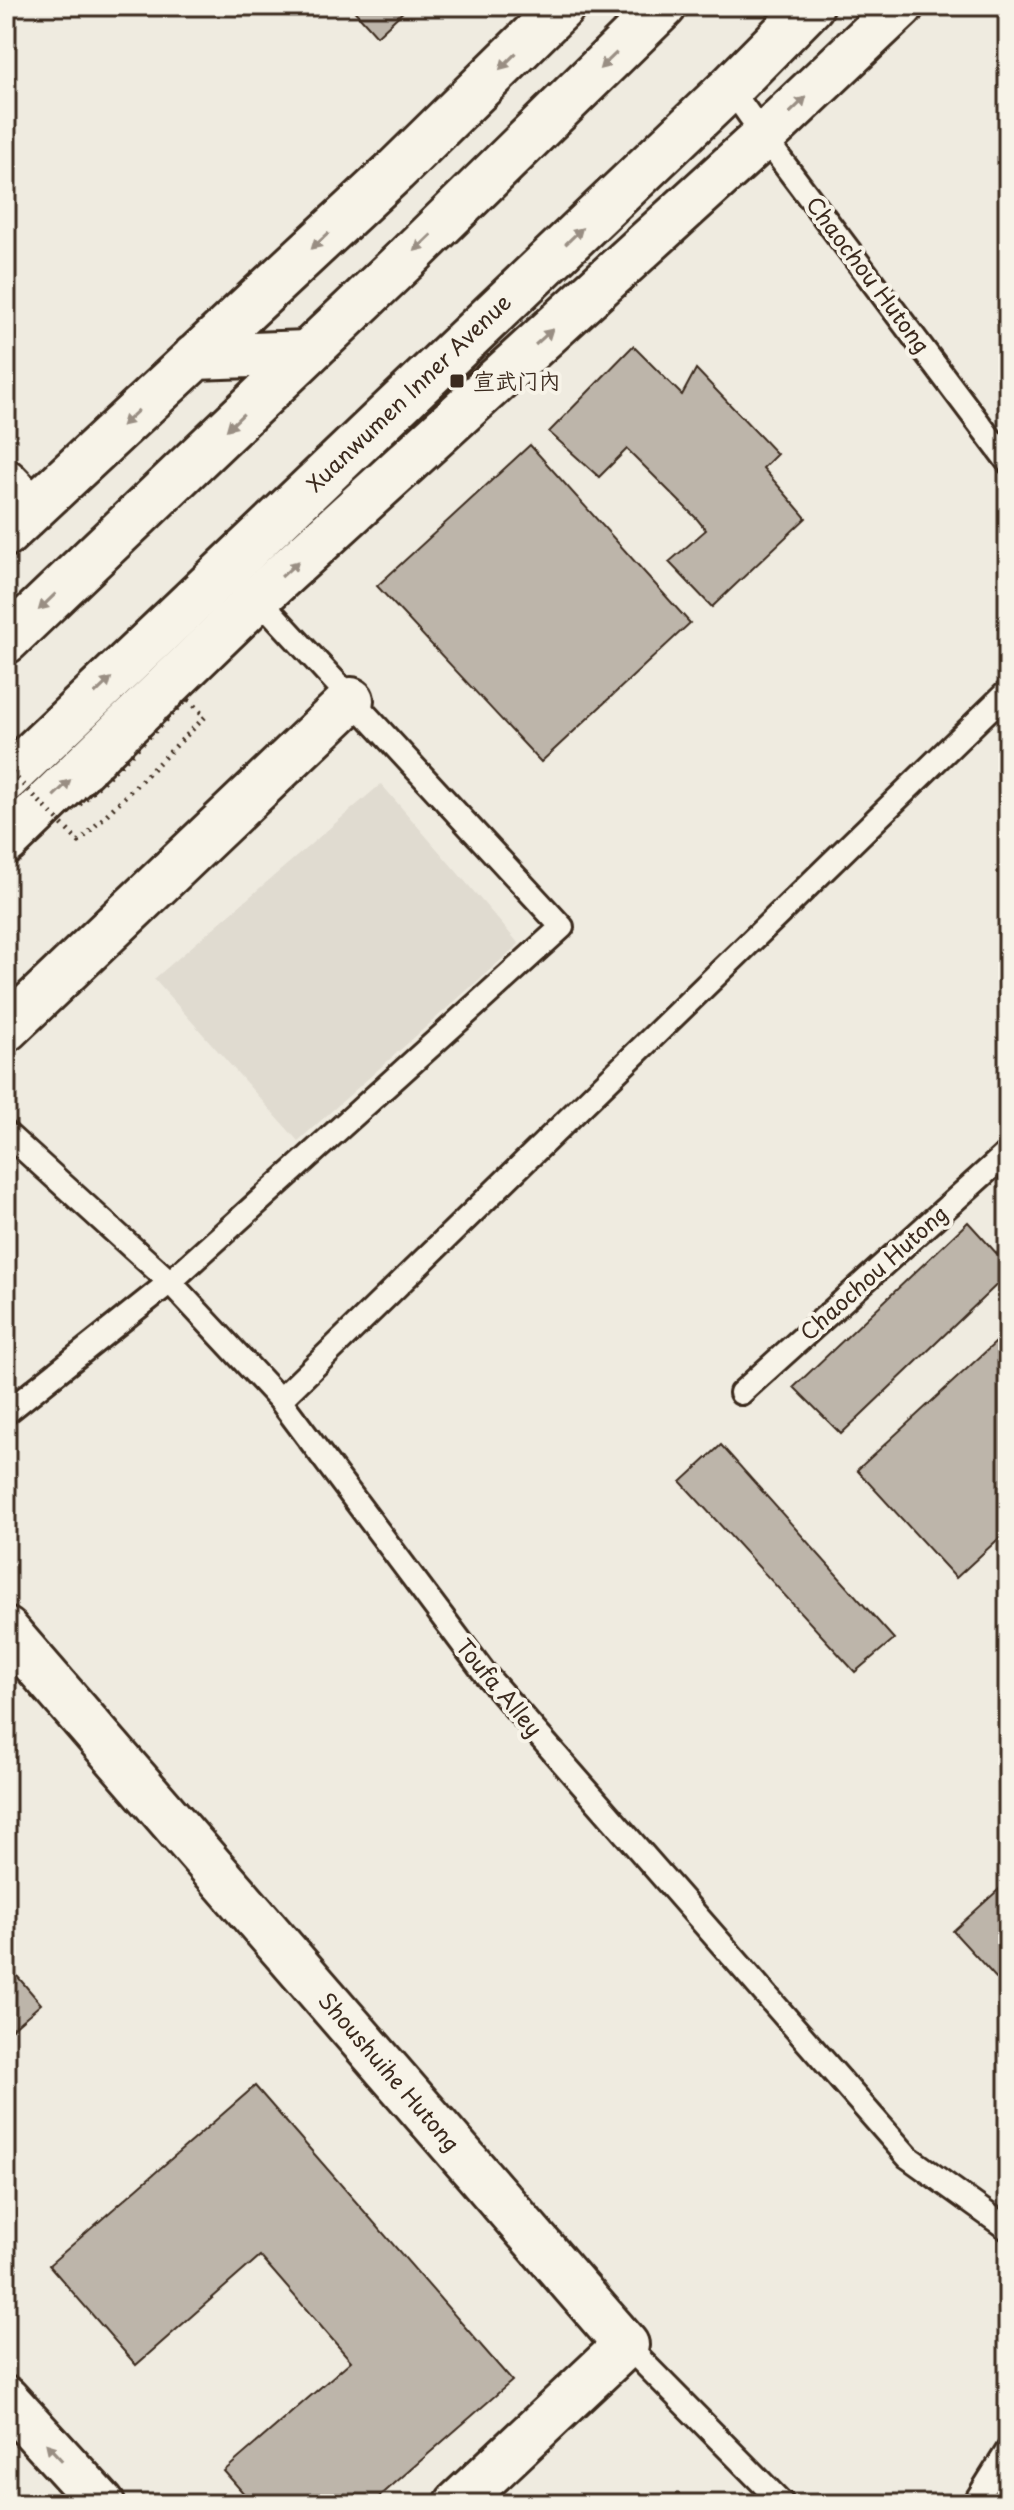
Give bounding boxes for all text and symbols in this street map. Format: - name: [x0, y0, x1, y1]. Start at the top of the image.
- one-way arrow: [499, 51, 518, 69]
- one-way arrow: [599, 51, 618, 69]
- one-way arrow: [788, 96, 807, 114]
- street label: Chaochou Hutong: [799, 189, 939, 360]
- one-way arrow: [564, 227, 583, 246]
- one-way arrow: [311, 231, 330, 250]
- one-way arrow: [414, 233, 433, 251]
- street label: Xuanwumen Inner Avenue: [298, 285, 518, 499]
- one-way arrow: [534, 329, 553, 347]
- place label: 宣武门内: [473, 363, 561, 396]
- marker: 宣武门内: [448, 372, 466, 390]
- one-way arrow: [121, 409, 140, 427]
- one-way arrow: [226, 413, 245, 431]
- one-way arrow: [280, 560, 299, 578]
- one-way arrow: [38, 592, 57, 611]
- one-way arrow: [93, 678, 112, 696]
- one-way arrow: [52, 779, 71, 798]
- street label: Chaochou Hutong: [792, 1196, 954, 1347]
- street label: Toufa Alley: [449, 1631, 551, 1743]
- street label: Shoushuihe Hutong: [311, 1984, 469, 2158]
- one-way arrow: [45, 2442, 63, 2461]

